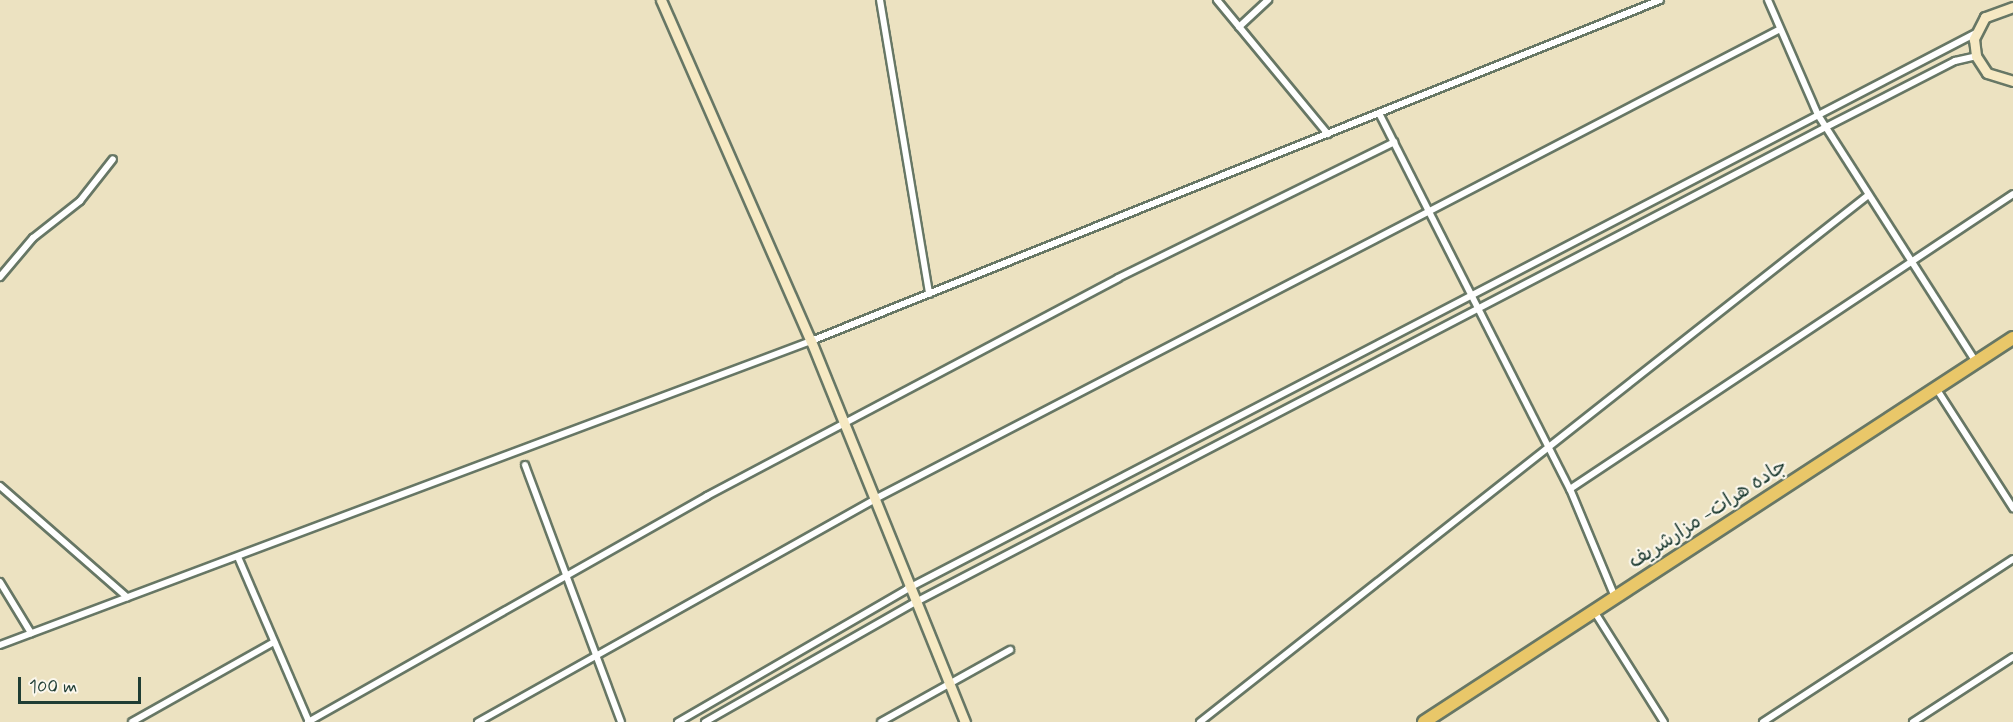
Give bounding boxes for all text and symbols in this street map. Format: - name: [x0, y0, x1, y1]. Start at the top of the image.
- street label: جاده هرات- مزارشریف: [1624, 454, 1792, 574]
- scale bar: [21, 665, 144, 703]
- text: 100 m: [29, 675, 77, 699]

